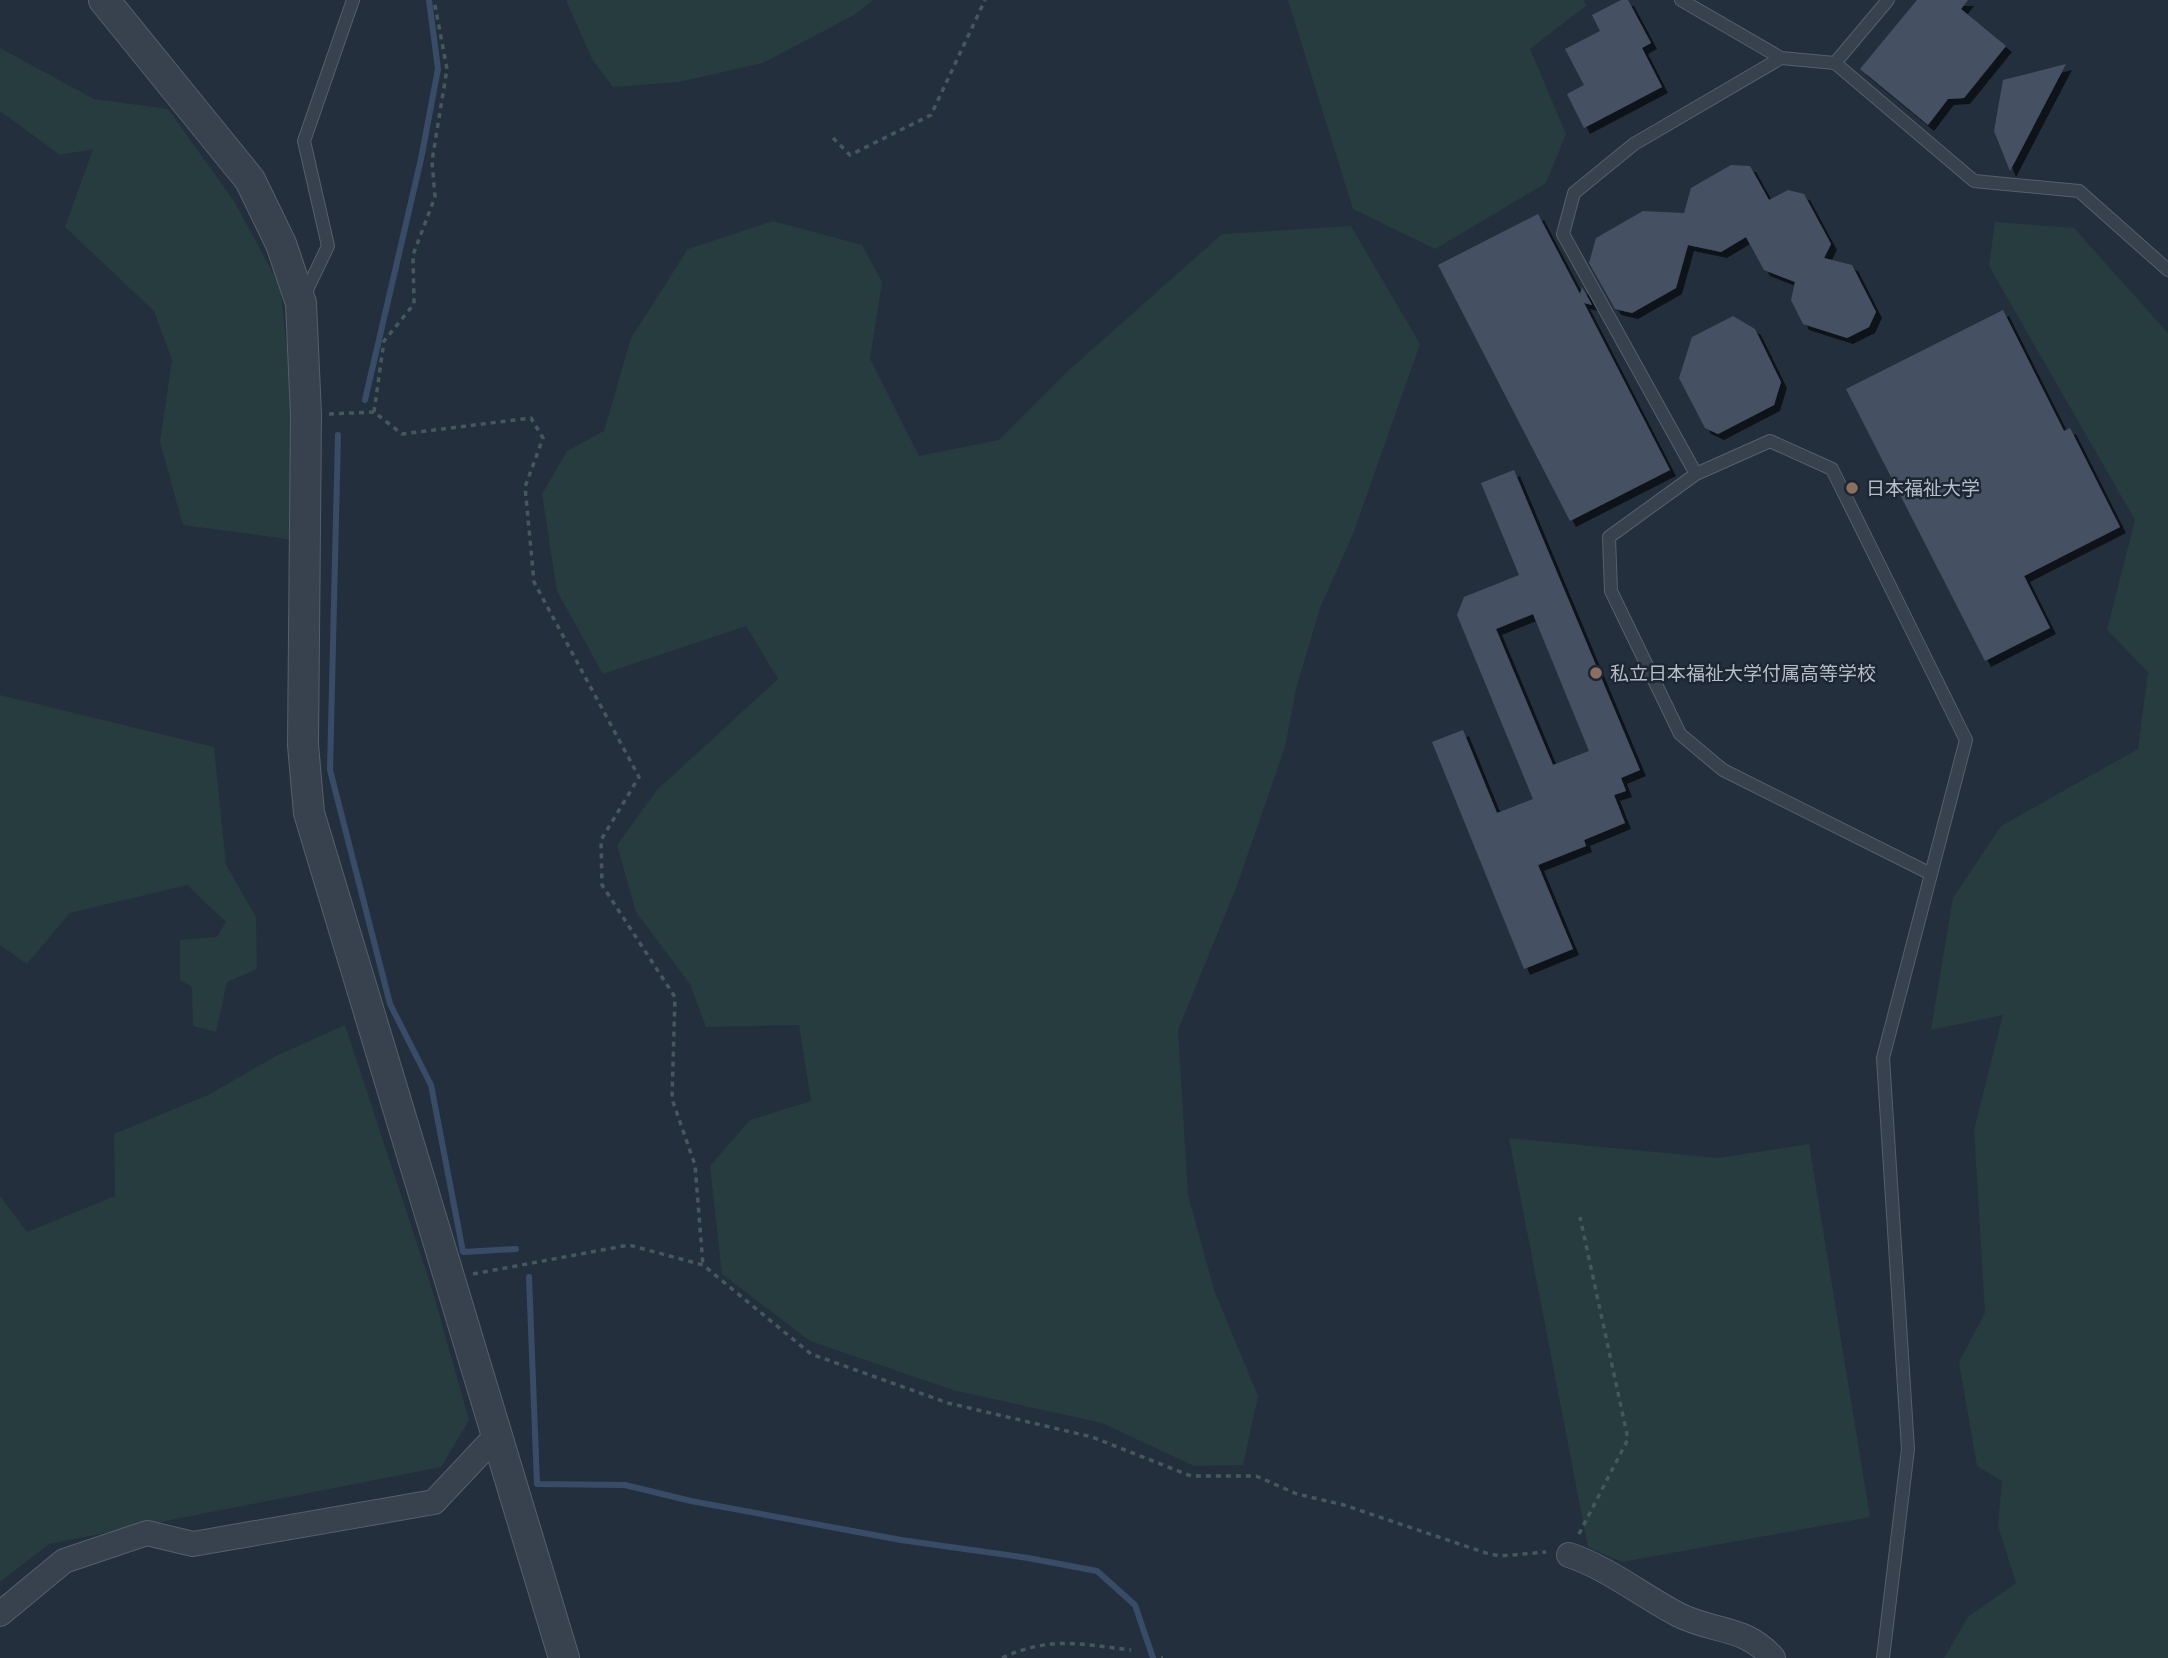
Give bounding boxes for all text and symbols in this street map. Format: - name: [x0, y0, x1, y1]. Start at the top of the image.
- place label: 日本福祉大学: [1866, 476, 1980, 500]
- marker: 日本福祉大学: [1844, 480, 1860, 496]
- place label: 私立日本福祉大学付属高等学校: [1610, 661, 1876, 685]
- marker: 私立日本福祉大学付属高等学校: [1588, 665, 1604, 681]

